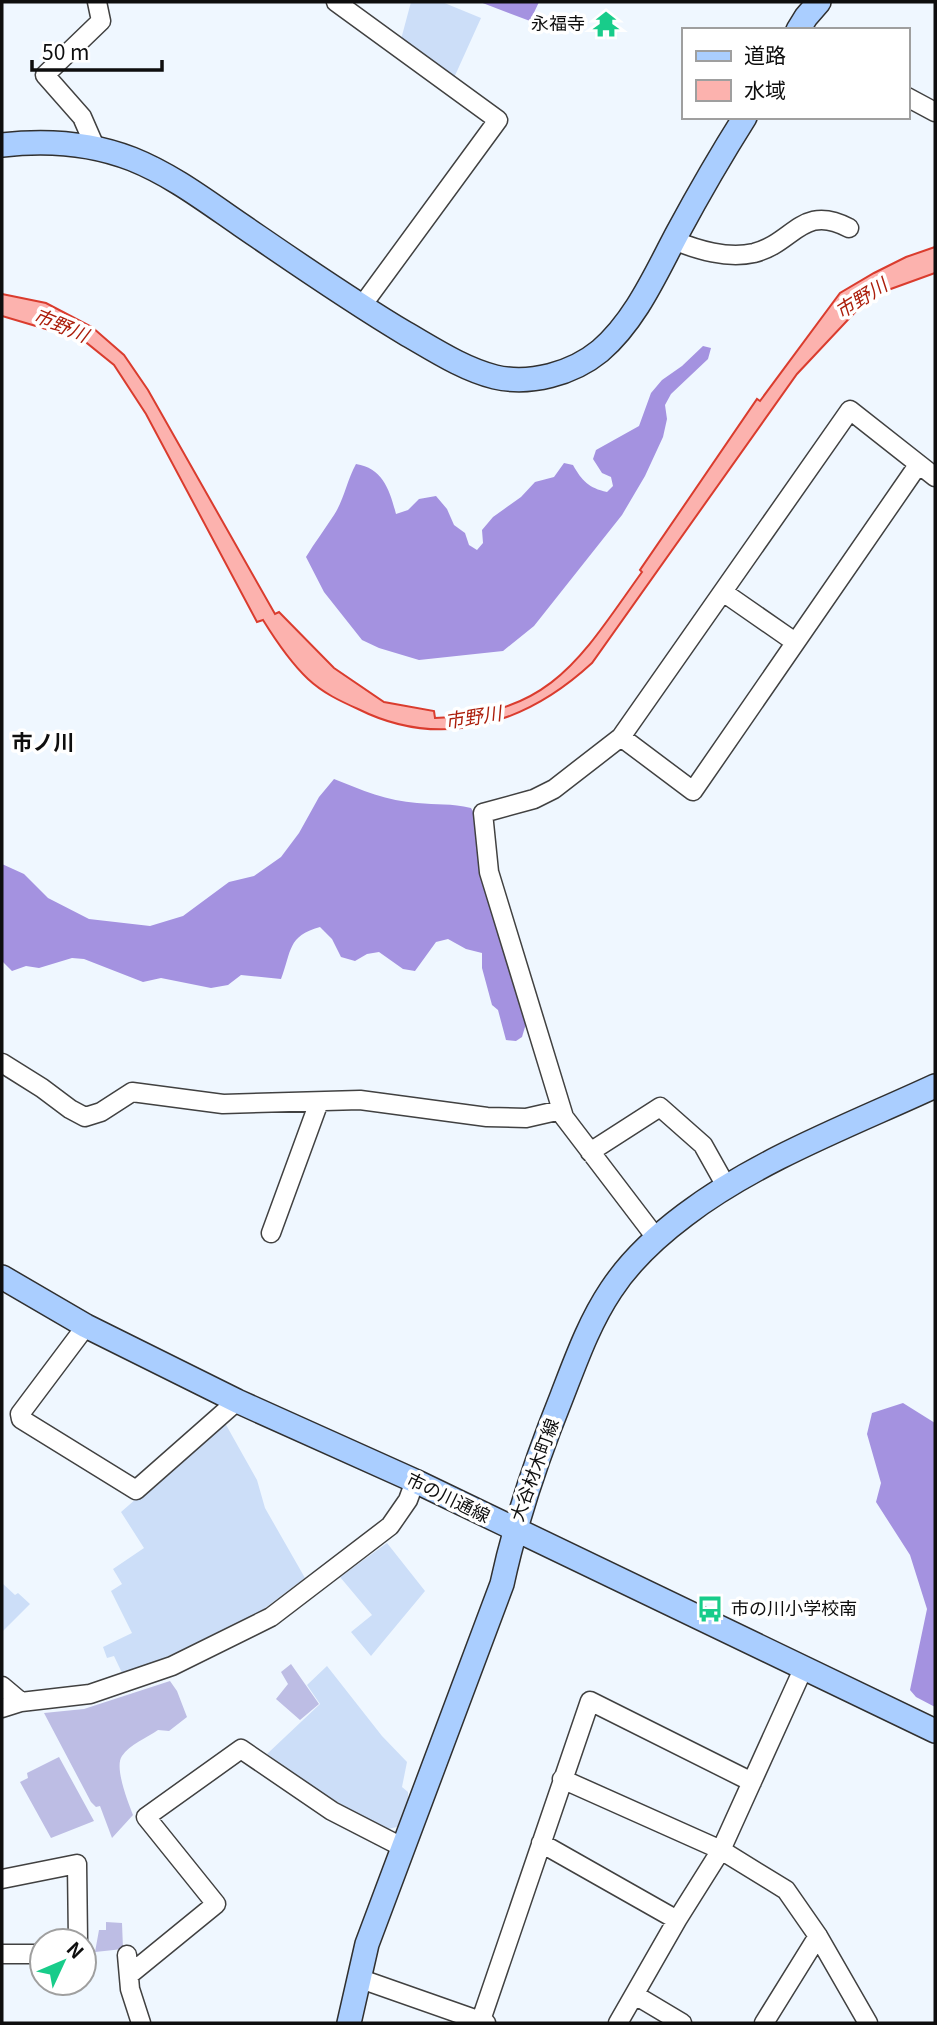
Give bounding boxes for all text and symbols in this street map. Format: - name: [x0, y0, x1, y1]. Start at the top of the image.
- place label: 永福寺: [531, 9, 585, 35]
- temple icon: 永福寺: [591, 9, 621, 39]
- scale bar: [32, 28, 161, 72]
- legend: [682, 28, 909, 119]
- text: 50 m: [42, 36, 89, 66]
- text: 道路: [744, 39, 786, 69]
- text: 水域: [744, 74, 786, 104]
- water label: 市野川: [829, 269, 893, 323]
- water label: 市野川: [30, 300, 95, 348]
- water label: 市野川: [442, 697, 505, 733]
- district label: 市ノ川: [12, 726, 75, 756]
- street label: 大谷材木町線: [502, 1414, 564, 1525]
- street label: 市の川通線: [403, 1465, 495, 1528]
- bus stop icon: 市の川小学校南: [695, 1594, 725, 1624]
- place label: 市の川小学校南: [731, 1594, 857, 1620]
- north arrow: [28, 1927, 98, 1997]
- text: N: [62, 1935, 91, 1964]

